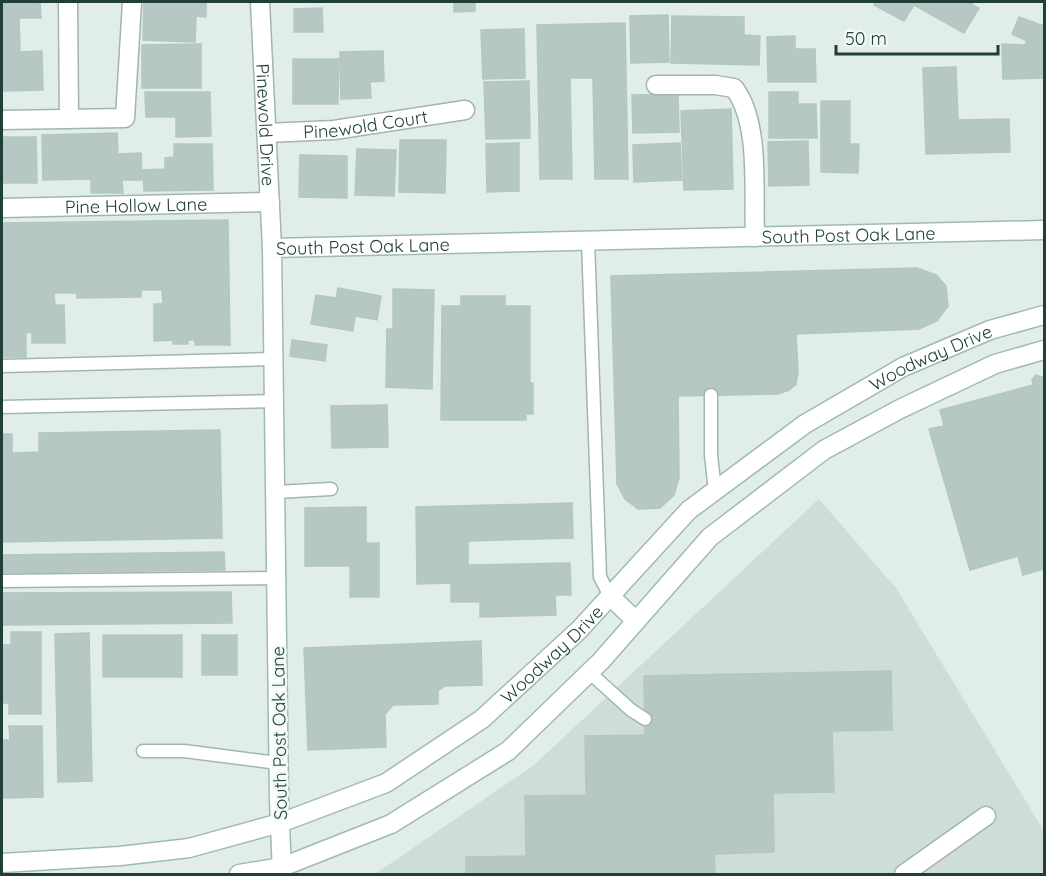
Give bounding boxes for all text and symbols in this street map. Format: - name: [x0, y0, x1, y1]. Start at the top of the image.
- scale bar: [836, 18, 998, 56]
- text: 50 m: [845, 27, 887, 50]
- street label: Pinewold Drive: [252, 63, 280, 187]
- street label: Pinewold Court: [303, 104, 429, 143]
- street label: Pine Hollow Lane: [64, 192, 207, 218]
- street label: South Post Oak Lane: [762, 221, 936, 248]
- street label: South Post Oak Lane: [276, 232, 450, 259]
- street label: Woodway Drive: [865, 319, 995, 396]
- street label: Woodway Drive: [495, 600, 608, 708]
- street label: South Post Oak Lane: [266, 646, 292, 820]

